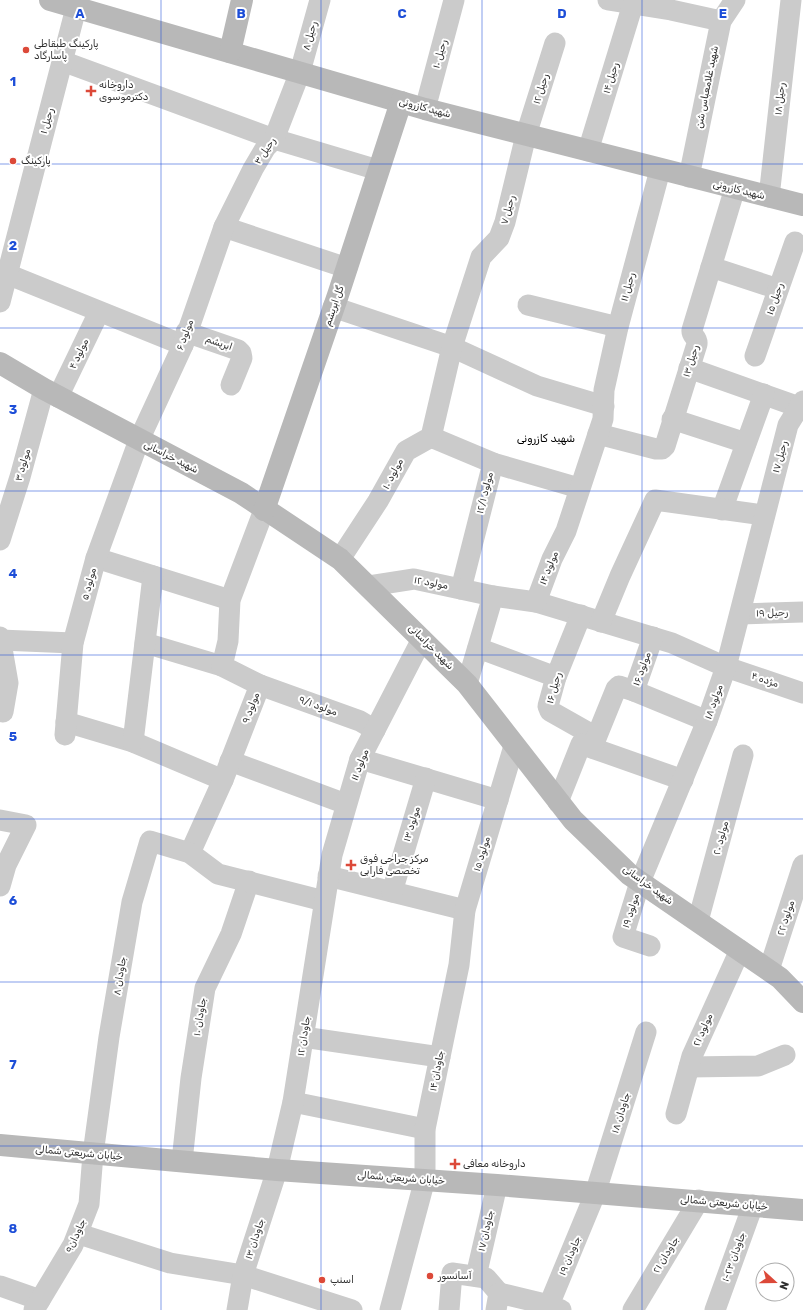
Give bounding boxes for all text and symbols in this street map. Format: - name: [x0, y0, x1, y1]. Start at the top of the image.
- text: A: [75, 6, 85, 21]
- text: B: [236, 6, 246, 21]
- text: C: [397, 6, 407, 21]
- text: D: [557, 6, 567, 21]
- text: E: [719, 6, 727, 21]
- street label: رحیل ۸: [300, 20, 320, 52]
- place label: پارکینگ طبقاطی پاسارگاد: [34, 38, 99, 63]
- street label: رحیل ۱۰: [430, 38, 450, 70]
- marker: پارکینگ طبقاطی پاسارگاد: [21, 45, 31, 55]
- street label: شهید غلامعباس شن: [693, 45, 721, 129]
- street label: رحیل ۱۴: [601, 61, 621, 95]
- street label: رحیل ۱۲: [531, 72, 551, 106]
- text: 1: [10, 74, 16, 89]
- place label: داروخانه دکترموسوی: [99, 79, 149, 103]
- street label: رحیل ۱۸: [772, 82, 788, 116]
- marker: داروخانه دکترموسوی: [86, 86, 96, 96]
- street label: شهید کازرونی: [398, 95, 452, 121]
- street label: رحیل ۱: [38, 107, 56, 135]
- street label: رحیل ۳: [252, 135, 278, 167]
- place label: پارکینگ: [21, 155, 51, 168]
- marker: پارکینگ: [8, 156, 18, 166]
- street label: شهید کازرونی: [712, 178, 766, 202]
- street label: رحیل ۷: [498, 194, 518, 226]
- text: 2: [9, 238, 17, 253]
- street label: رحیل ۱۱: [618, 271, 638, 303]
- street label: رحیل ۱۵: [764, 282, 786, 316]
- street label: گل ابریشم: [322, 284, 347, 328]
- street label: مولود ۶: [174, 318, 196, 352]
- street label: ابریشم: [204, 333, 234, 353]
- street label: مولود ۴: [67, 336, 92, 371]
- street label: رحیل ۱۳: [680, 343, 702, 379]
- text: 3: [9, 402, 18, 417]
- district label: شهید کازرونی: [517, 432, 575, 446]
- street label: شهید خراسانی: [142, 438, 200, 476]
- street label: رحیل ۱۷: [770, 440, 790, 474]
- street label: مولود ۳: [13, 447, 33, 483]
- street label: مولود ۱۰: [380, 456, 406, 491]
- street label: مولود ۱۲/۱: [474, 471, 496, 515]
- street label: مولود ۱۴: [537, 549, 561, 587]
- text: 4: [9, 566, 18, 581]
- street label: مولود ۵: [79, 566, 99, 601]
- street label: مولود ۱۲: [413, 574, 449, 592]
- street label: رحیل ۱۹: [756, 606, 788, 620]
- street label: شهید خراسانی: [406, 622, 456, 672]
- street label: مولود ۱۶: [630, 650, 654, 687]
- street label: مژده ۴: [750, 670, 781, 690]
- street label: رحیل ۱۶: [544, 671, 564, 705]
- street label: مولود ۱۸: [702, 683, 726, 721]
- street label: مولود ۹: [240, 690, 263, 725]
- street label: مولود ۹/۱: [297, 693, 339, 719]
- text: 5: [9, 729, 17, 744]
- street label: مولود ۱۱: [349, 747, 372, 782]
- street label: مولود ۱۳: [401, 805, 423, 843]
- street label: مولود ۲۰: [711, 819, 731, 856]
- street label: مولود ۱۵: [471, 835, 493, 873]
- place label: مرکز جراحی فوق تخصصی فارابی: [360, 853, 429, 877]
- marker: مرکز جراحی فوق تخصصی فارابی: [345, 859, 357, 871]
- street label: شهید خراسانی: [620, 863, 676, 907]
- street label: مولود ۱۹: [620, 892, 642, 930]
- text: 6: [9, 893, 18, 908]
- street label: مولود ۲۲: [775, 898, 797, 937]
- street label: جاودان ۸: [111, 956, 129, 996]
- street label: جاودان ۱۰: [191, 997, 209, 1037]
- street label: مولود ۲۱: [690, 1011, 716, 1048]
- street label: جاودان ۱۲: [295, 1015, 313, 1057]
- street label: جاودان ۱۴: [427, 1050, 447, 1092]
- text: 7: [9, 1057, 17, 1072]
- street label: جاودان ۱۸: [609, 1091, 633, 1135]
- street label: خیابان شریعتی شمالی: [35, 1143, 123, 1163]
- place label: داروخانه معافی: [463, 1158, 526, 1170]
- marker: داروخانه معافی: [450, 1159, 460, 1169]
- street label: خیابان شریعتی شمالی: [357, 1169, 445, 1187]
- street label: خیابان شریعتی شمالی: [680, 1193, 768, 1213]
- street label: جاودان ۱۷: [475, 1209, 497, 1253]
- street label: جاودان۹: [63, 1217, 89, 1255]
- street label: جاودان ۱۳: [243, 1217, 267, 1261]
- text: 8: [9, 1221, 18, 1236]
- street label: جاودان ۲۳-۱: [719, 1231, 749, 1283]
- street label: جاودان ۱۹: [556, 1235, 584, 1277]
- street label: جاودان ۲۱: [650, 1235, 682, 1275]
- north arrow: [755, 1262, 795, 1302]
- place label: آسانسور: [437, 1270, 472, 1282]
- marker: آسانسور: [425, 1271, 435, 1281]
- place label: اسنپ: [330, 1274, 354, 1287]
- marker: اسنپ: [317, 1275, 327, 1285]
- text: N: [776, 1279, 791, 1292]

